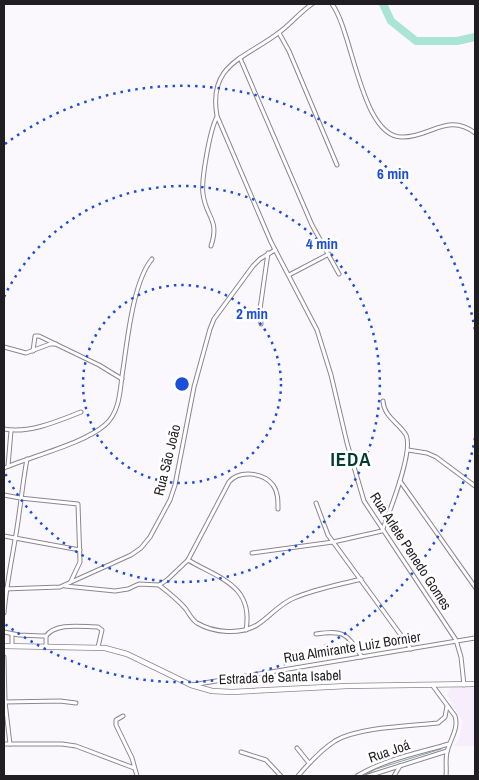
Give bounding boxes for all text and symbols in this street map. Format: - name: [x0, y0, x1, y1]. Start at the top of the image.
- text: 6 min: [377, 163, 409, 184]
- text: 4 min: [306, 233, 338, 254]
- text: 2 min: [236, 303, 268, 324]
- centre of rings: [173, 375, 191, 393]
- street label: Rua São João: [149, 423, 185, 497]
- district label: IEDA: [330, 446, 372, 472]
- street label: Rua Arlete Penedo Gomes: [366, 489, 456, 613]
- street label: Rua Almirante Luiz Bornier: [282, 627, 422, 667]
- street label: Estrada de Santa Isabel: [218, 666, 342, 688]
- street label: Rua Joá: [366, 735, 413, 766]

